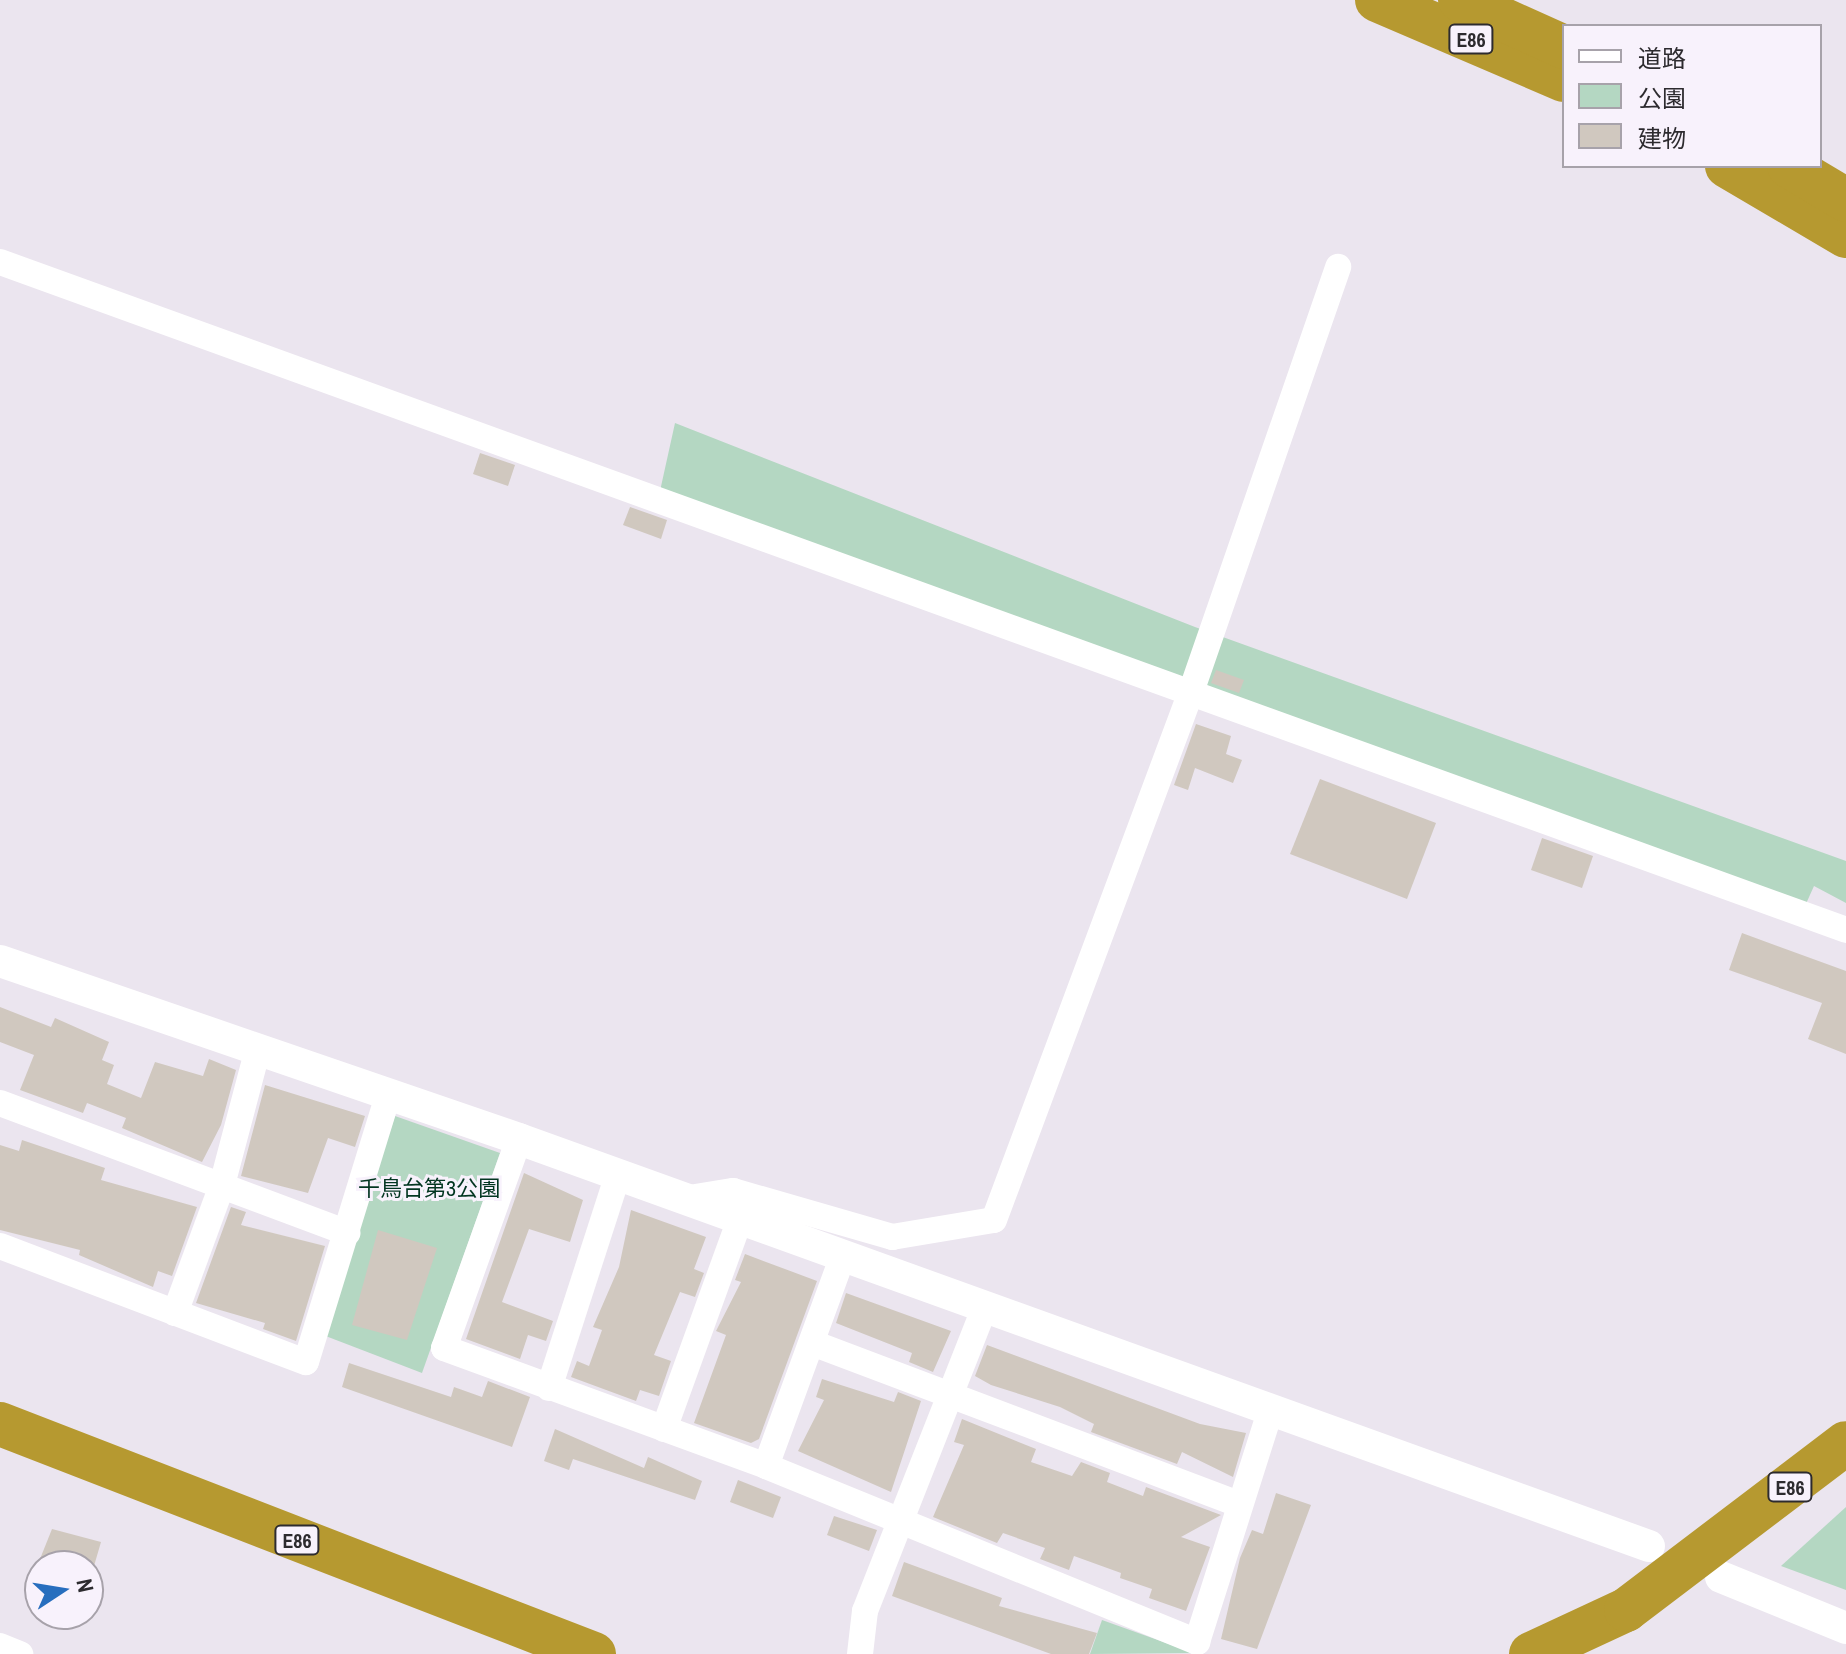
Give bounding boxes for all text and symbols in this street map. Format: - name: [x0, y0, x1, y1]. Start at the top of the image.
- road number: E86: [1447, 23, 1495, 55]
- legend: [1562, 24, 1822, 168]
- text: 道路: [1638, 42, 1686, 74]
- text: 公園: [1638, 82, 1686, 114]
- text: 建物: [1638, 122, 1686, 154]
- park label: 千鳥台第3公園: [358, 1176, 500, 1202]
- road number: E86: [1766, 1471, 1814, 1503]
- road number: E86: [273, 1524, 321, 1556]
- north arrow: [24, 1550, 104, 1630]
- text: N: [69, 1576, 102, 1595]

